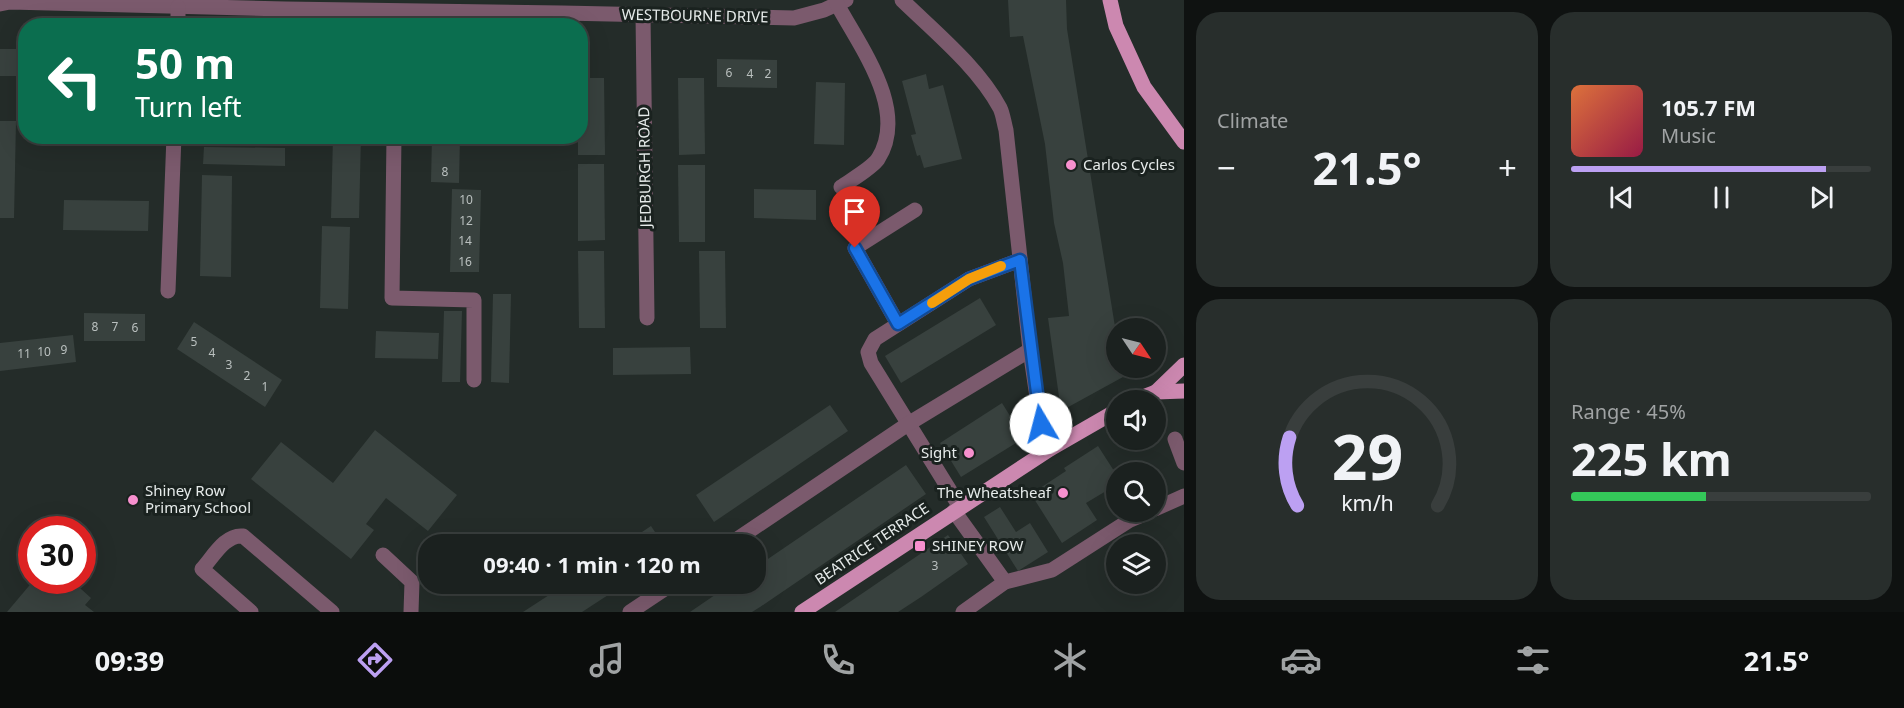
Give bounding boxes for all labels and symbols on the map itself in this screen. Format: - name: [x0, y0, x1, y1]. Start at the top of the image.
- street label: WESTBOURNE DRIVE: [621, 4, 769, 26]
- house number: 6: [726, 64, 733, 81]
- house number: 4: [747, 65, 754, 82]
- house number: 2: [765, 65, 772, 82]
- street label: JEDBURGH ROAD: [633, 106, 655, 230]
- place label: Carlos Cycles: [1083, 154, 1175, 174]
- marker: Carlos Cycles: [1064, 158, 1078, 172]
- house number: 8: [442, 163, 449, 180]
- pin: [829, 186, 880, 248]
- house number: 10: [459, 191, 473, 208]
- house number: 12: [459, 212, 473, 229]
- house number: 14: [458, 232, 472, 249]
- house number: 16: [458, 253, 472, 270]
- house number: 8: [92, 318, 99, 335]
- house number: 7: [112, 318, 119, 335]
- north arrow: [1106, 318, 1166, 378]
- house number: 6: [132, 319, 139, 336]
- house number: 5: [191, 333, 198, 350]
- house number: 9: [61, 341, 68, 358]
- house number: 10: [37, 343, 51, 360]
- house number: 4: [209, 344, 216, 361]
- house number: 11: [17, 345, 31, 362]
- house number: 3: [226, 356, 233, 373]
- house number: 2: [244, 367, 251, 384]
- house number: 1: [262, 378, 268, 395]
- position arrow: [1009, 392, 1073, 456]
- place label: Sight: [921, 442, 958, 462]
- marker: Sight: [962, 446, 976, 460]
- place label: Shiney Row Primary School: [145, 480, 251, 517]
- place label: The Wheatsheaf: [937, 482, 1052, 502]
- marker: The Wheatsheaf: [1056, 486, 1070, 500]
- marker: Shiney Row Primary School: [126, 493, 140, 507]
- street label: BEATRICE TERRACE: [810, 498, 932, 589]
- speed limit sign: 30: [18, 516, 96, 594]
- place label: SHINEY ROW: [932, 535, 1023, 555]
- marker: SHINEY ROW: [913, 539, 927, 553]
- house number: 3: [932, 557, 939, 574]

